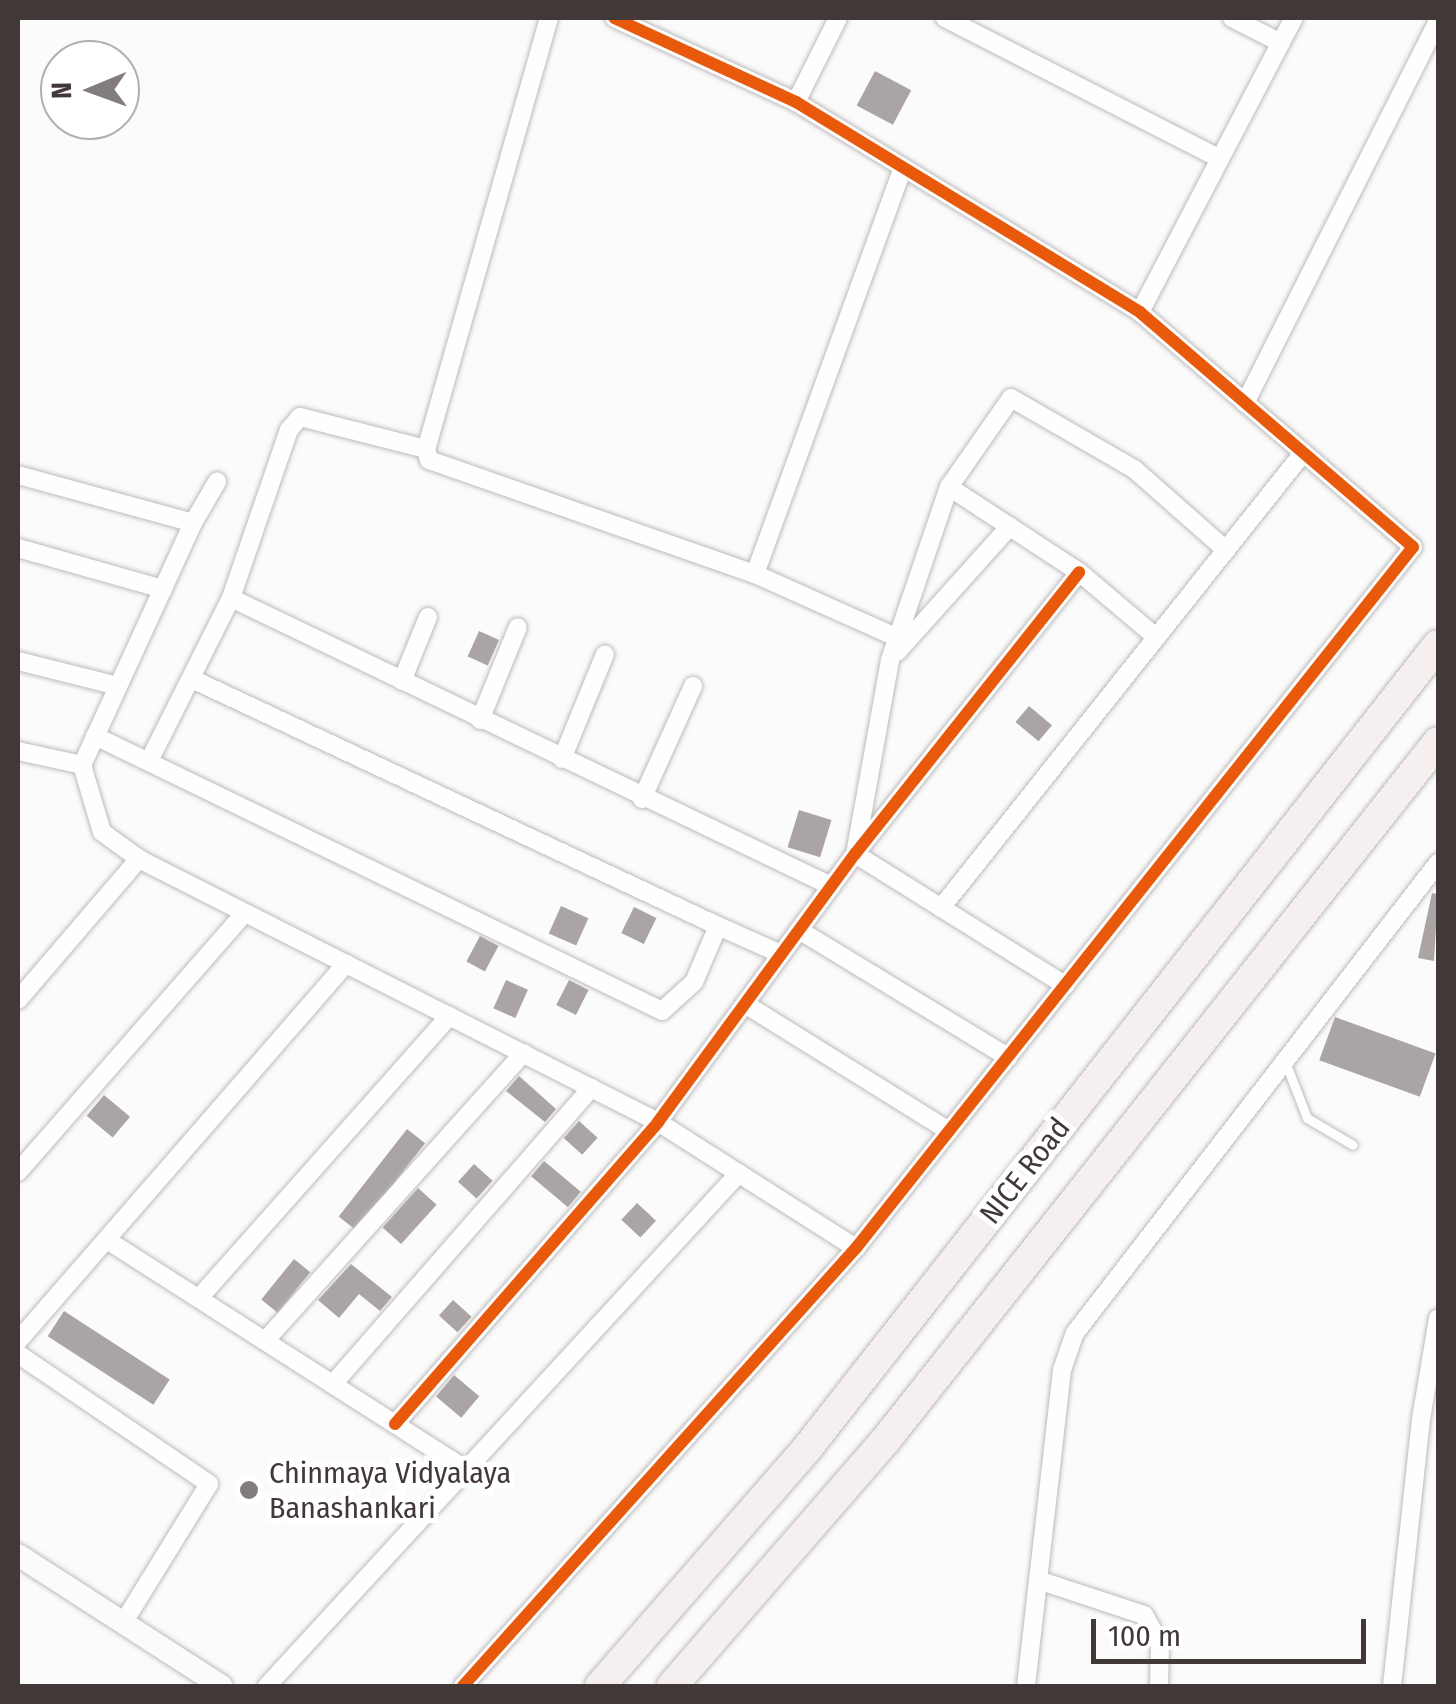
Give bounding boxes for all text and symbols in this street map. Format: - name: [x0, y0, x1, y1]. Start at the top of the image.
- north arrow: [40, 40, 140, 140]
- text: N: [45, 82, 78, 99]
- street label: NICE Road: [972, 1111, 1078, 1231]
- place label: Chinmaya Vidyalaya Banashankari: [269, 1455, 511, 1526]
- marker: Chinmaya Vidyalaya Banashankari: [238, 1479, 260, 1501]
- scale bar: [1096, 1599, 1371, 1661]
- text: 100 m: [1108, 1618, 1181, 1654]

